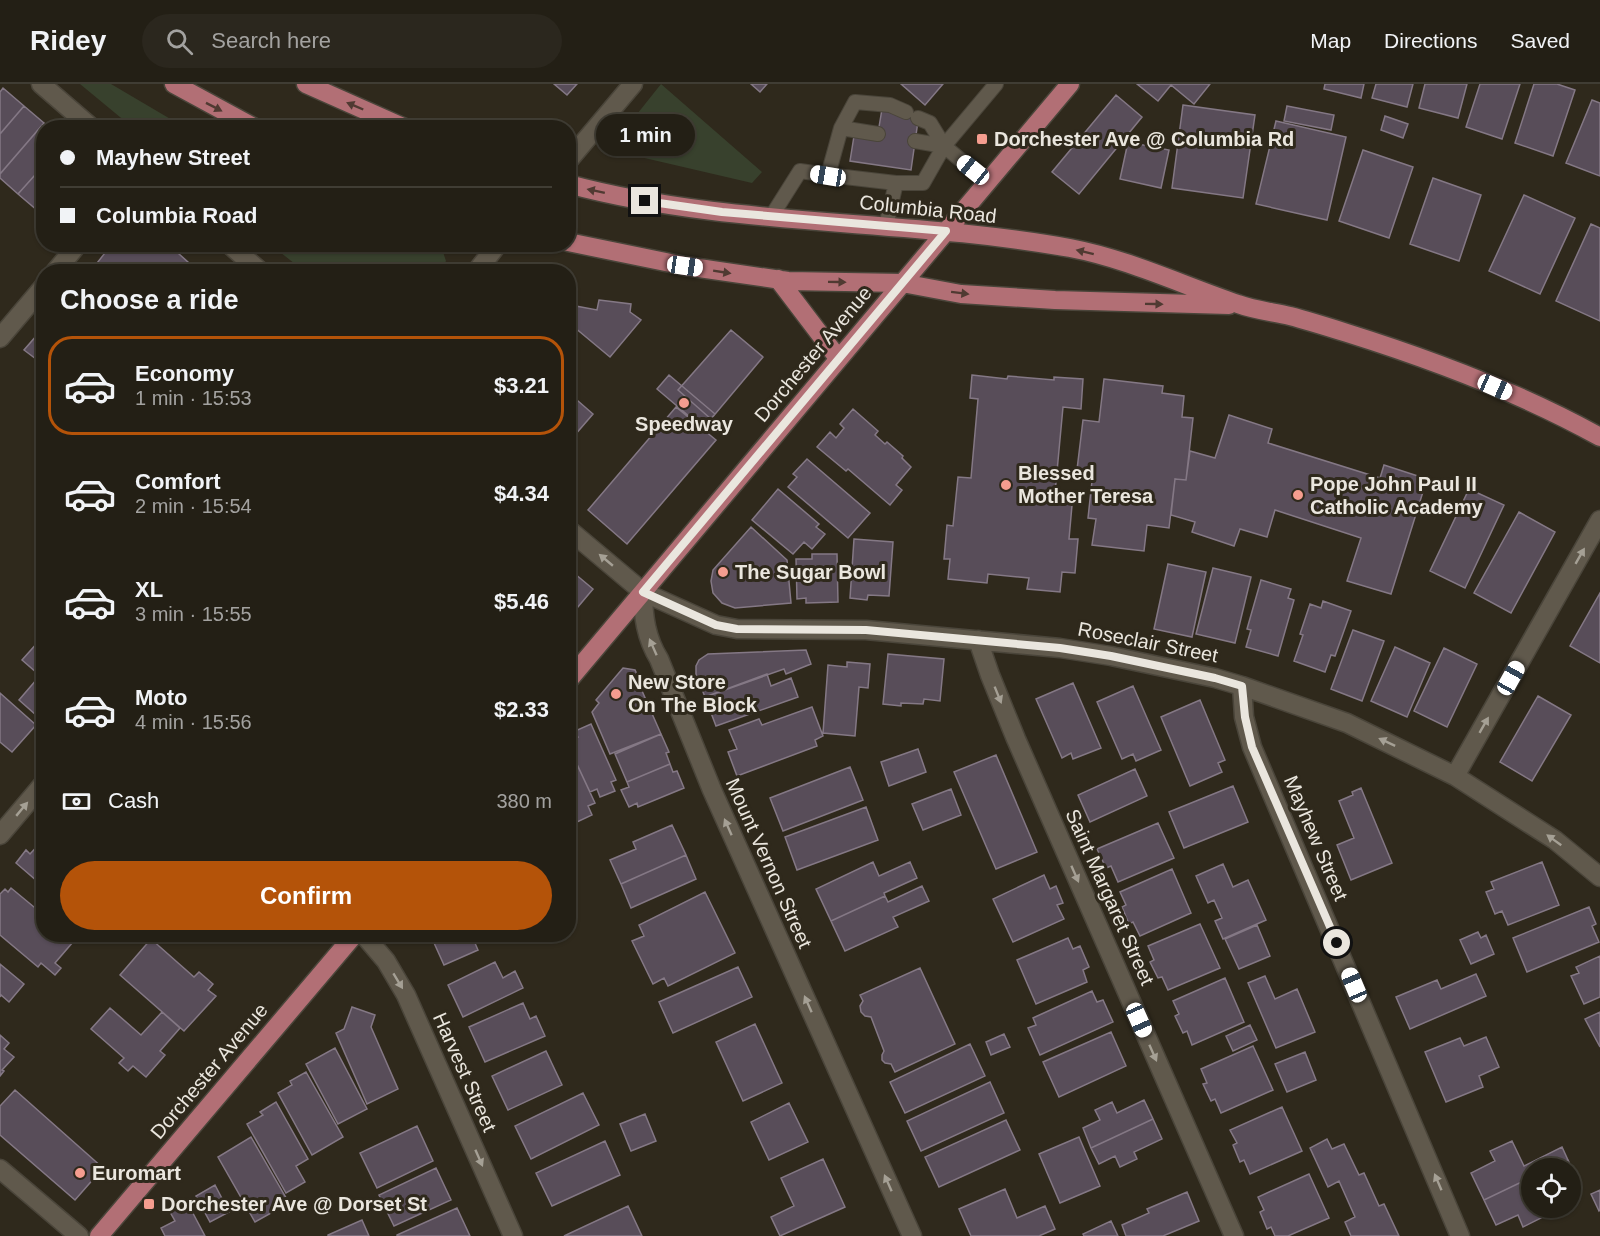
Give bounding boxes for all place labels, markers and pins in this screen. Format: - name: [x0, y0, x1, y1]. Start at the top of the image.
- place label: Dorchester Ave @ Columbia Rd: [994, 128, 1294, 150]
- marker: Dorchester Ave @ Columbia Rd: [975, 132, 989, 146]
- marker: Speedway: [677, 396, 691, 410]
- place label: Speedway: [635, 413, 734, 435]
- place label: Blessed Mother Teresa: [1018, 462, 1154, 507]
- place label: Pope John Paul II Catholic Academy: [1310, 473, 1484, 518]
- marker: Blessed Mother Teresa: [999, 478, 1013, 492]
- marker: Pope John Paul II Catholic Academy: [1291, 488, 1305, 502]
- place label: The Sugar Bowl: [735, 561, 886, 583]
- marker: The Sugar Bowl: [716, 565, 730, 579]
- place label: New Store On The Block: [628, 671, 758, 716]
- marker: New Store On The Block: [609, 687, 623, 701]
- place label: Euromart: [92, 1162, 181, 1184]
- marker: Euromart: [73, 1166, 87, 1180]
- place label: Dorchester Ave @ Dorset St: [161, 1193, 427, 1215]
- marker: Dorchester Ave @ Dorset St: [142, 1197, 156, 1211]

